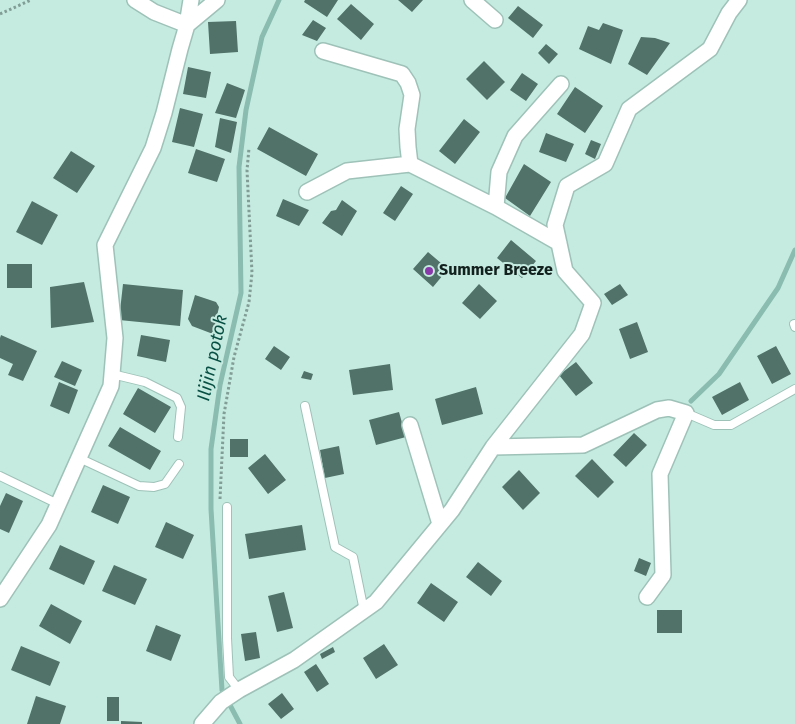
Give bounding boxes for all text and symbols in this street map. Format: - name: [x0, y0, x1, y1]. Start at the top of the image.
- place label: Summer Breeze: [439, 261, 553, 281]
- marker: Summer Breeze: [423, 265, 435, 277]
- water label: Ilijin potok: [193, 313, 233, 403]

